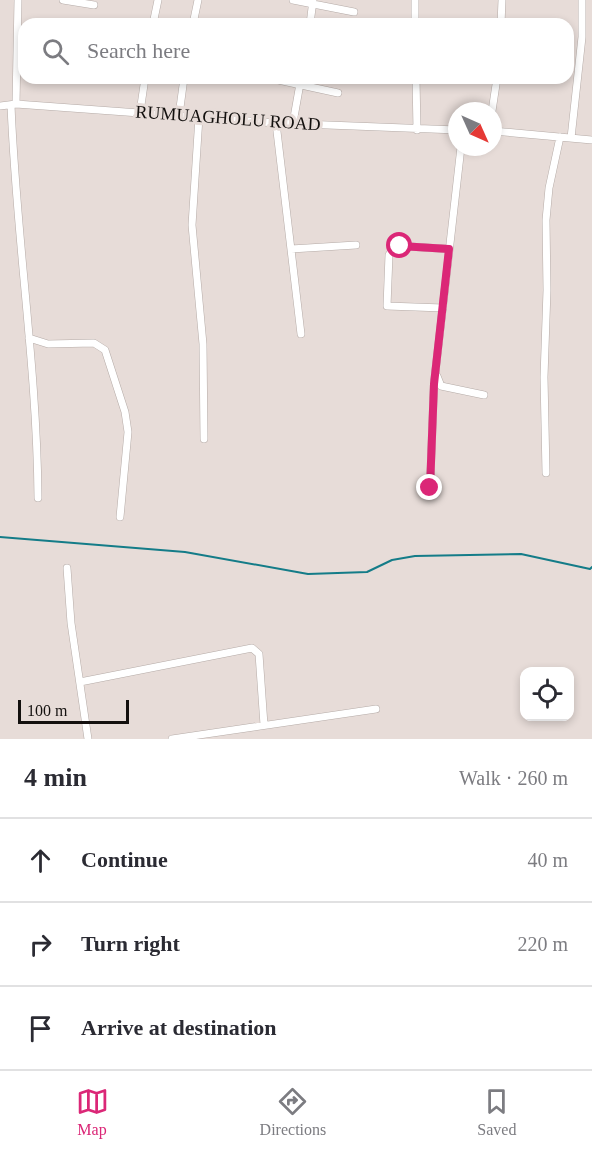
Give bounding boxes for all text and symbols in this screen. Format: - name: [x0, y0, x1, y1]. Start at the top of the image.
- search box: [18, 18, 574, 84]
- icon: search: [39, 35, 72, 68]
- text: Search here: [87, 38, 190, 63]
- street label: RUMUAGHOLU ROAD: [135, 102, 321, 134]
- north arrow: [448, 102, 502, 156]
- route start: [386, 232, 412, 258]
- route end: [416, 474, 442, 500]
- map controls: [520, 667, 574, 721]
- button: locate: [520, 667, 574, 721]
- scale bar: [18, 697, 129, 724]
- text: 100 m: [27, 702, 67, 719]
- text: 4 min: [24, 763, 87, 792]
- text: Walk · 260 m: [459, 767, 568, 789]
- icon: ahead: [24, 844, 57, 877]
- text: Continue: [81, 847, 168, 872]
- text: 40 m: [527, 849, 568, 871]
- icon: right: [24, 928, 57, 961]
- text: Turn right: [81, 931, 180, 956]
- text: 220 m: [517, 933, 568, 955]
- icon: arrive: [24, 1012, 57, 1045]
- text: Arrive at destination: [81, 1015, 277, 1040]
- tab: Map: [76, 1085, 109, 1139]
- tab: Directions: [260, 1085, 326, 1139]
- tab: Saved: [477, 1085, 516, 1139]

